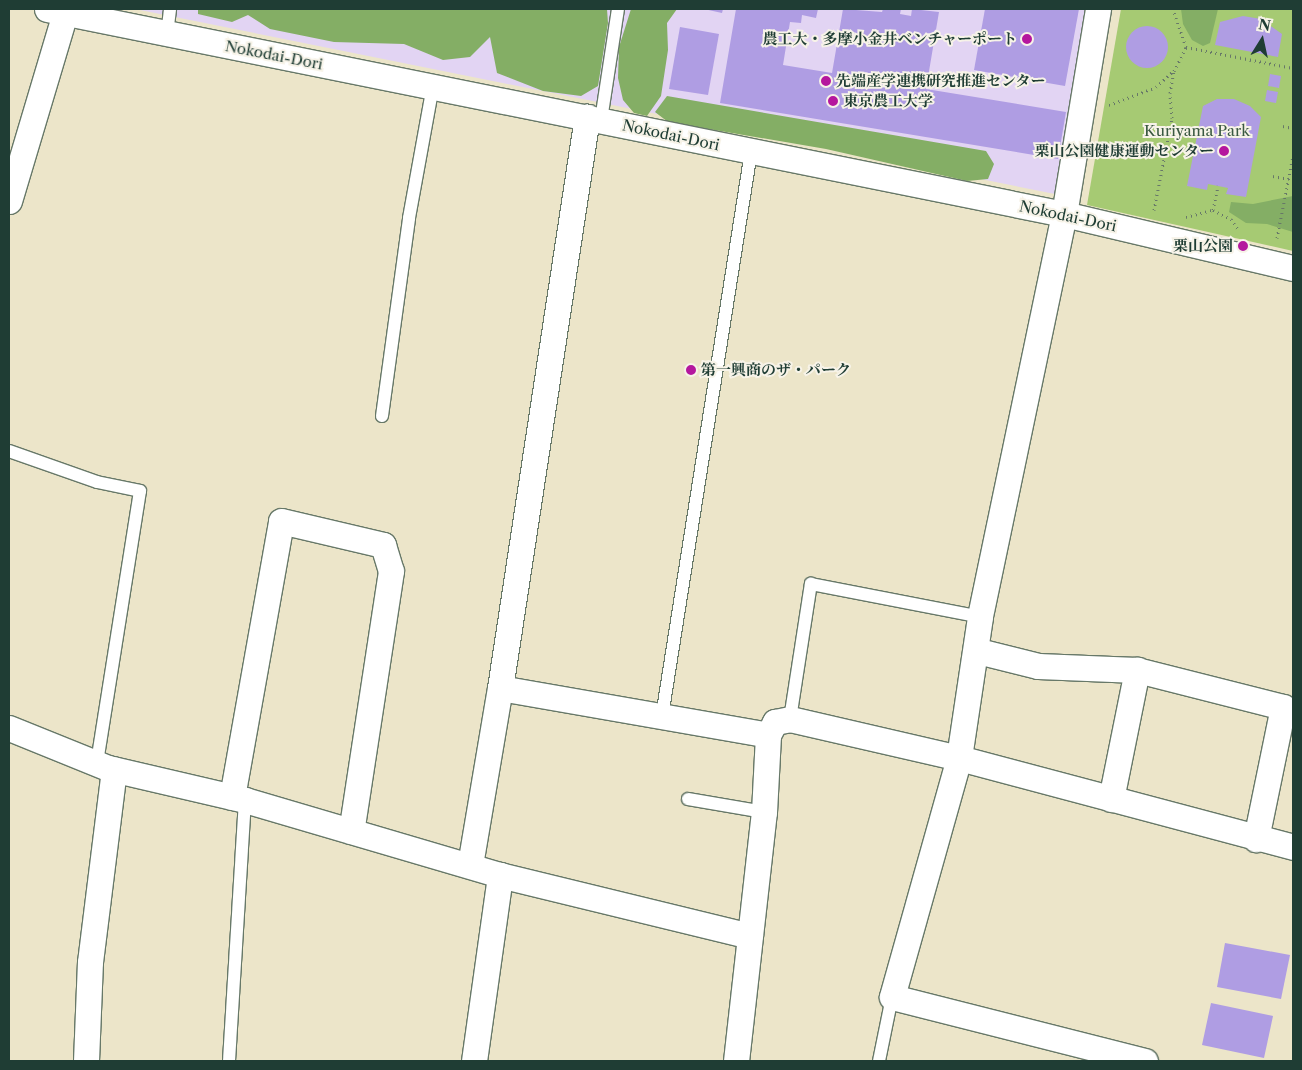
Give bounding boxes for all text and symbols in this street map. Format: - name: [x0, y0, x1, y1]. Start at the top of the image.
- north arrow: [1237, 15, 1287, 65]
- text: N: [1257, 15, 1272, 35]
- place label: 農工大・多摩小金井ベンチャーポート: [762, 30, 1017, 48]
- marker: 農工大・多摩小金井ベンチャーポート: [1021, 33, 1033, 45]
- street label: Nokodai-Dori: [224, 37, 324, 73]
- place label: 先端産学連携研究推進センター: [836, 72, 1046, 90]
- marker: 先端産学連携研究推進センター: [820, 75, 832, 87]
- place label: 東京農工大学: [843, 92, 933, 110]
- marker: 東京農工大学: [827, 95, 839, 107]
- street label: Nokodai-Dori: [621, 116, 721, 154]
- park label: Kuriyama Park: [1144, 122, 1250, 140]
- place label: 栗山公園健康運動センター: [1034, 142, 1214, 160]
- marker: 栗山公園健康運動センター: [1218, 145, 1230, 157]
- street label: Nokodai-Dori: [1018, 197, 1118, 235]
- place label: 栗山公園: [1173, 237, 1233, 255]
- marker: 栗山公園: [1237, 240, 1249, 252]
- place label: 第一興商のザ・パーク: [701, 361, 851, 379]
- marker: 第一興商のザ・パーク: [685, 364, 697, 376]

